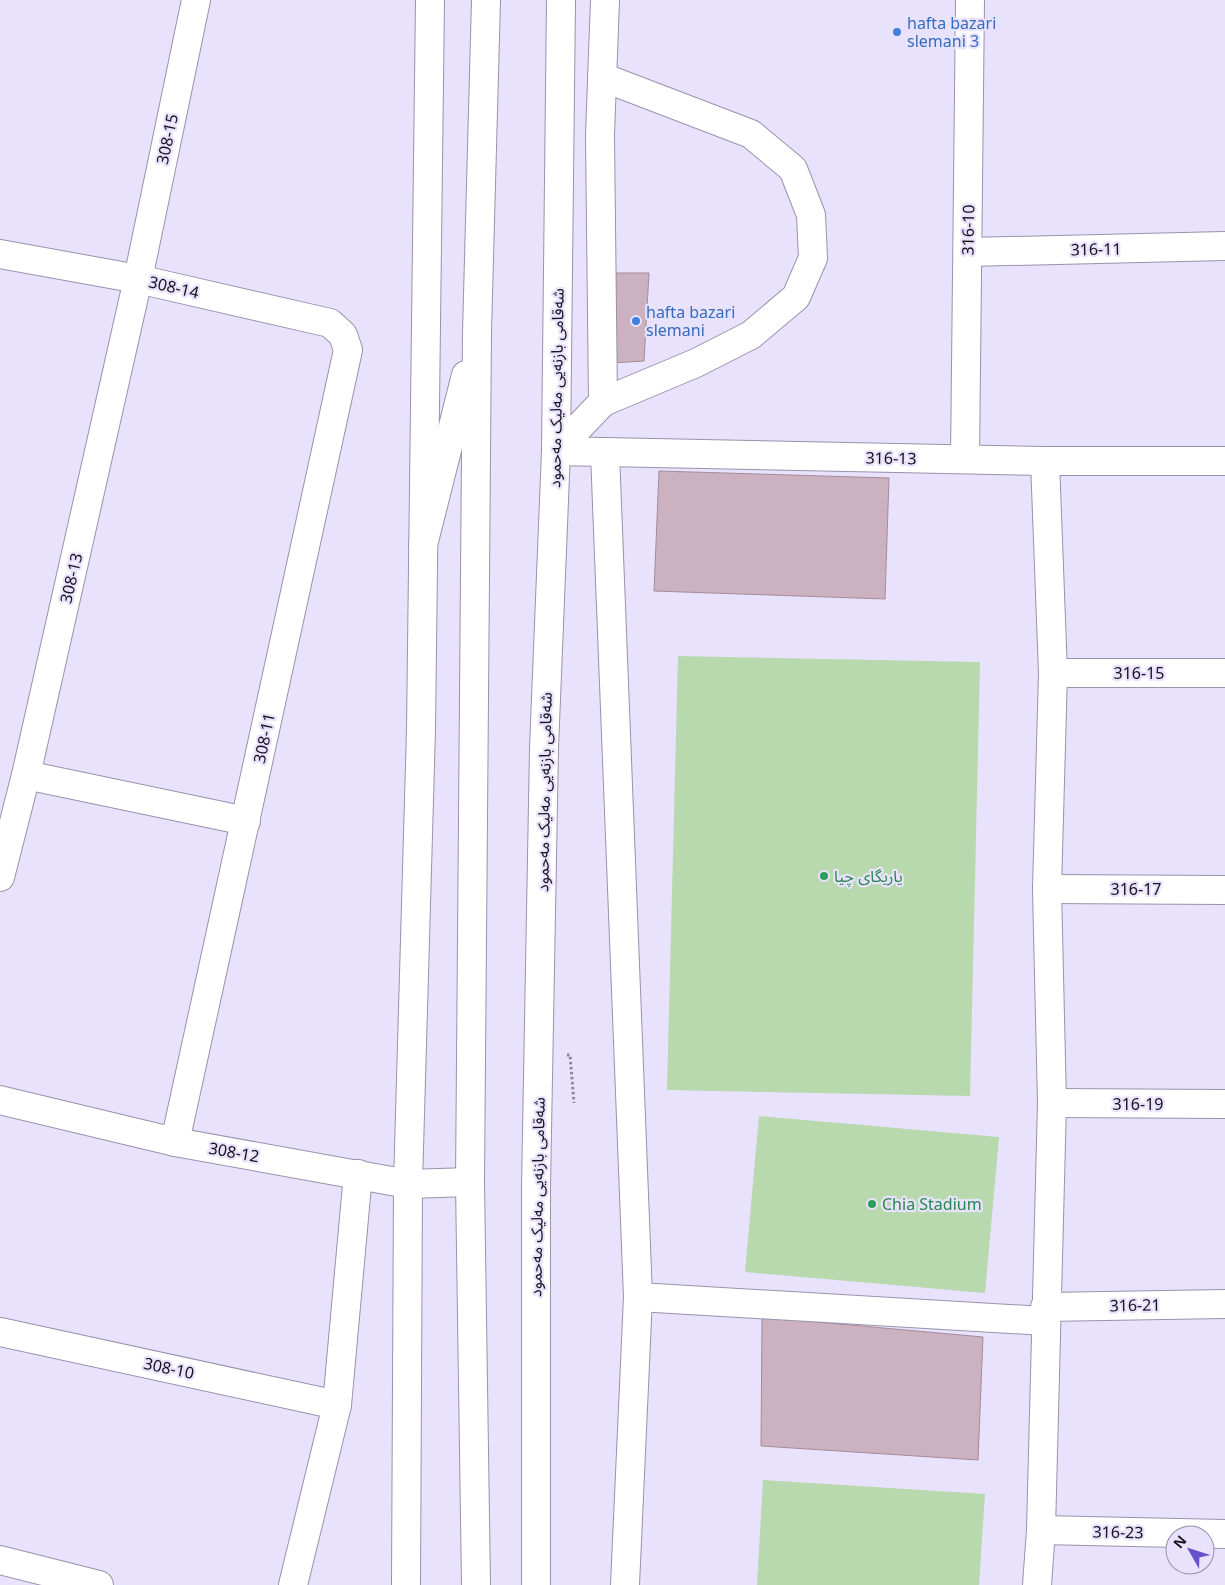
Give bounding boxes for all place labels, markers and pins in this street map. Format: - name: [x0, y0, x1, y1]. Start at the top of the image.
- place label: hafta bazari slemani 3: [907, 12, 996, 52]
- marker: hafta bazari slemani 3: [891, 26, 903, 38]
- place label: hafta bazari slemani: [646, 301, 735, 341]
- marker: hafta bazari slemani: [630, 315, 642, 327]
- place label: یاریگای چیا: [834, 865, 903, 887]
- marker: یاریگای چیا: [818, 870, 830, 882]
- place label: Chia Stadium: [882, 1193, 982, 1215]
- marker: Chia Stadium: [866, 1198, 878, 1210]

